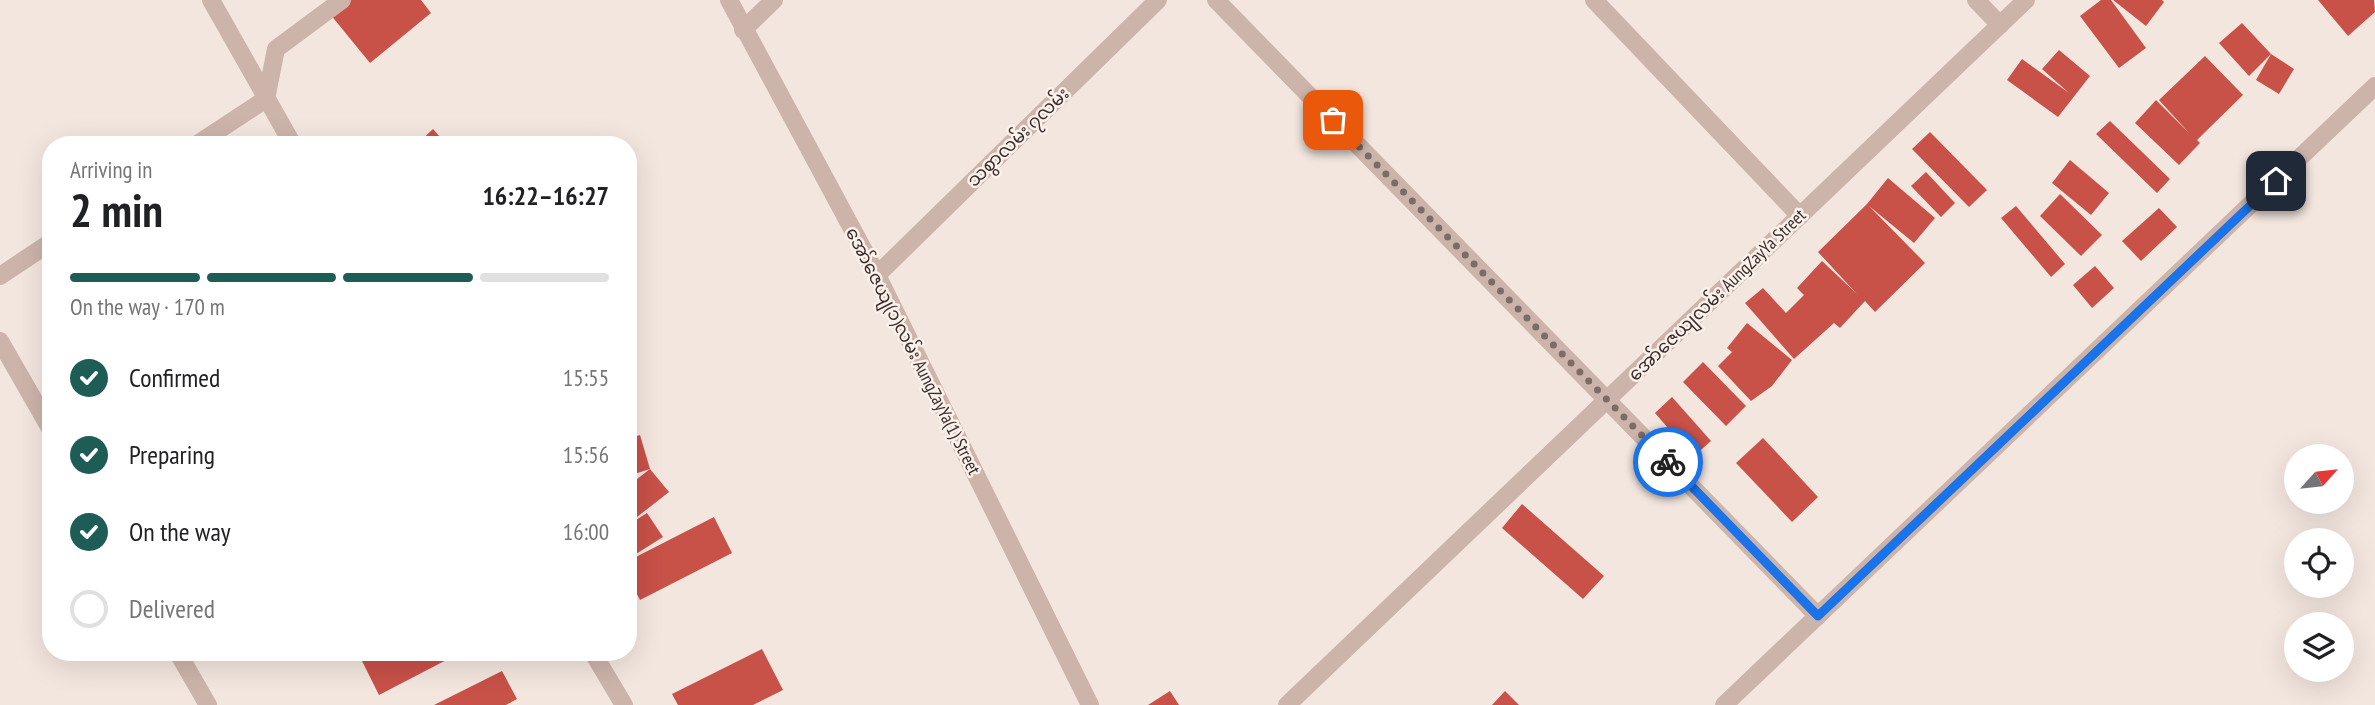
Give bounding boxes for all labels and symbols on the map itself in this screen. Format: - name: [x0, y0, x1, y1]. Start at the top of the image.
- street label: သစွာလမ်း ၇လမ်း: [961, 81, 1076, 194]
- pin: [1303, 90, 1363, 150]
- pin: [2246, 151, 2306, 211]
- street label: အော်ဇေယျလမ်း AungZayYa Street: [1622, 203, 1813, 389]
- street label: အော်ဇေယျ(၁)လမ်း AungZayYa(1) Street: [837, 223, 987, 480]
- courier: [1633, 427, 1703, 497]
- north arrow: [2284, 444, 2354, 514]

